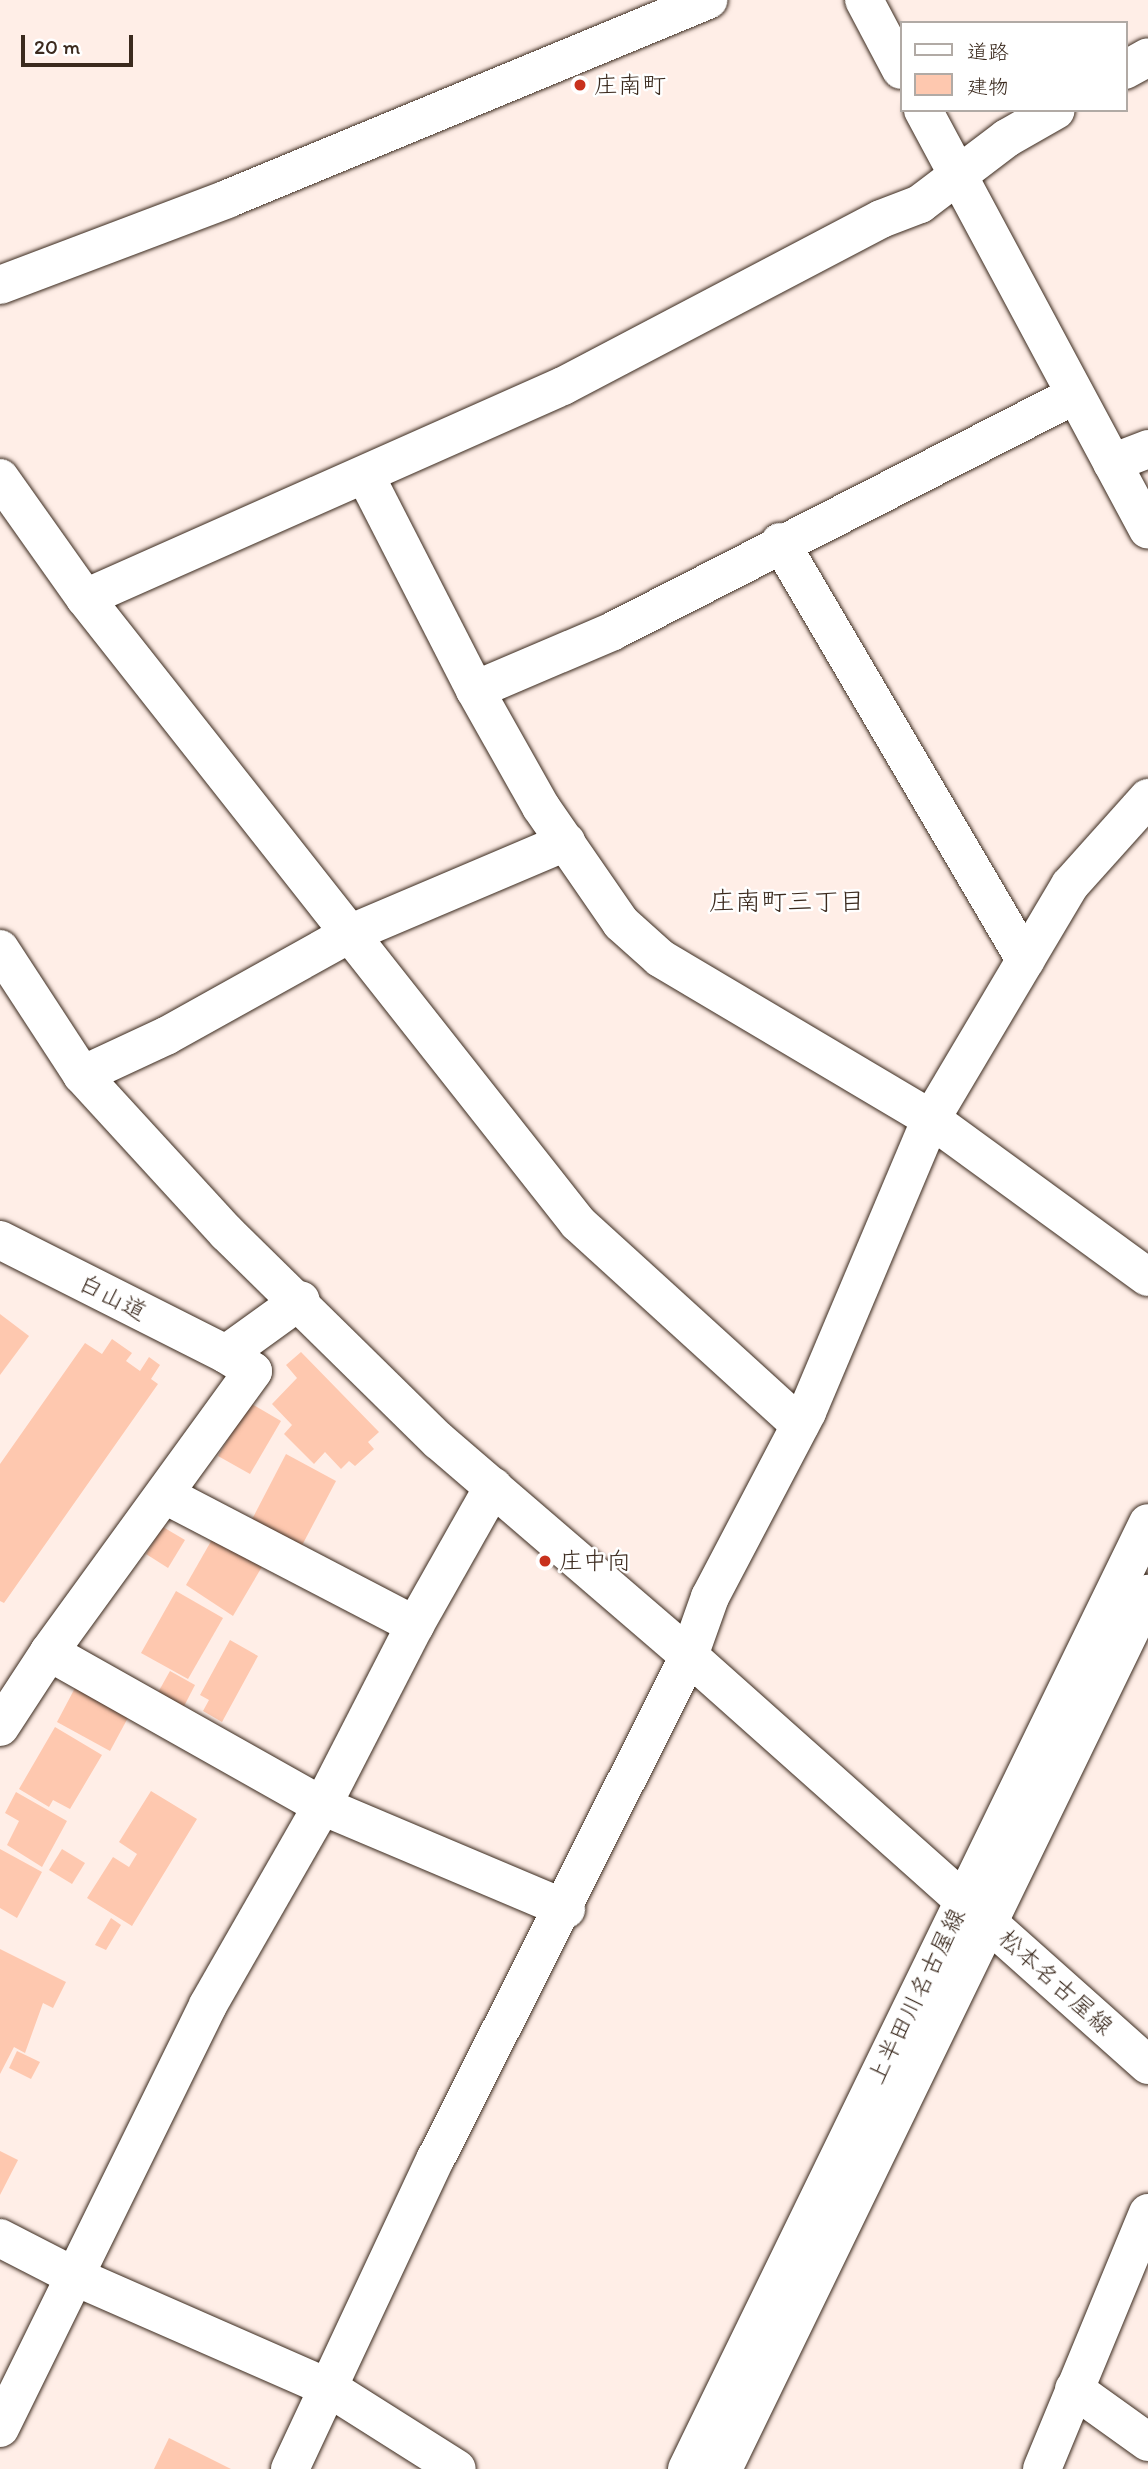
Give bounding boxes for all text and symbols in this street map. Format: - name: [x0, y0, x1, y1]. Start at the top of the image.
- scale bar: [24, 21, 136, 65]
- legend: [900, 21, 1127, 112]
- text: 20 m: [34, 34, 80, 59]
- text: 道路: [967, 39, 1009, 64]
- place label: 庄南町: [594, 71, 666, 99]
- text: 建物: [967, 74, 1009, 99]
- marker: 庄南町: [572, 77, 588, 93]
- district label: 庄南町三丁目: [709, 886, 865, 918]
- street label: 白山道: [74, 1268, 152, 1326]
- place label: 庄中向: [559, 1547, 631, 1575]
- marker: 庄中向: [537, 1553, 553, 1569]
- street label: 上半田川名古屋線: [861, 1903, 971, 2089]
- street label: 松本名古屋線: [993, 1923, 1119, 2041]

